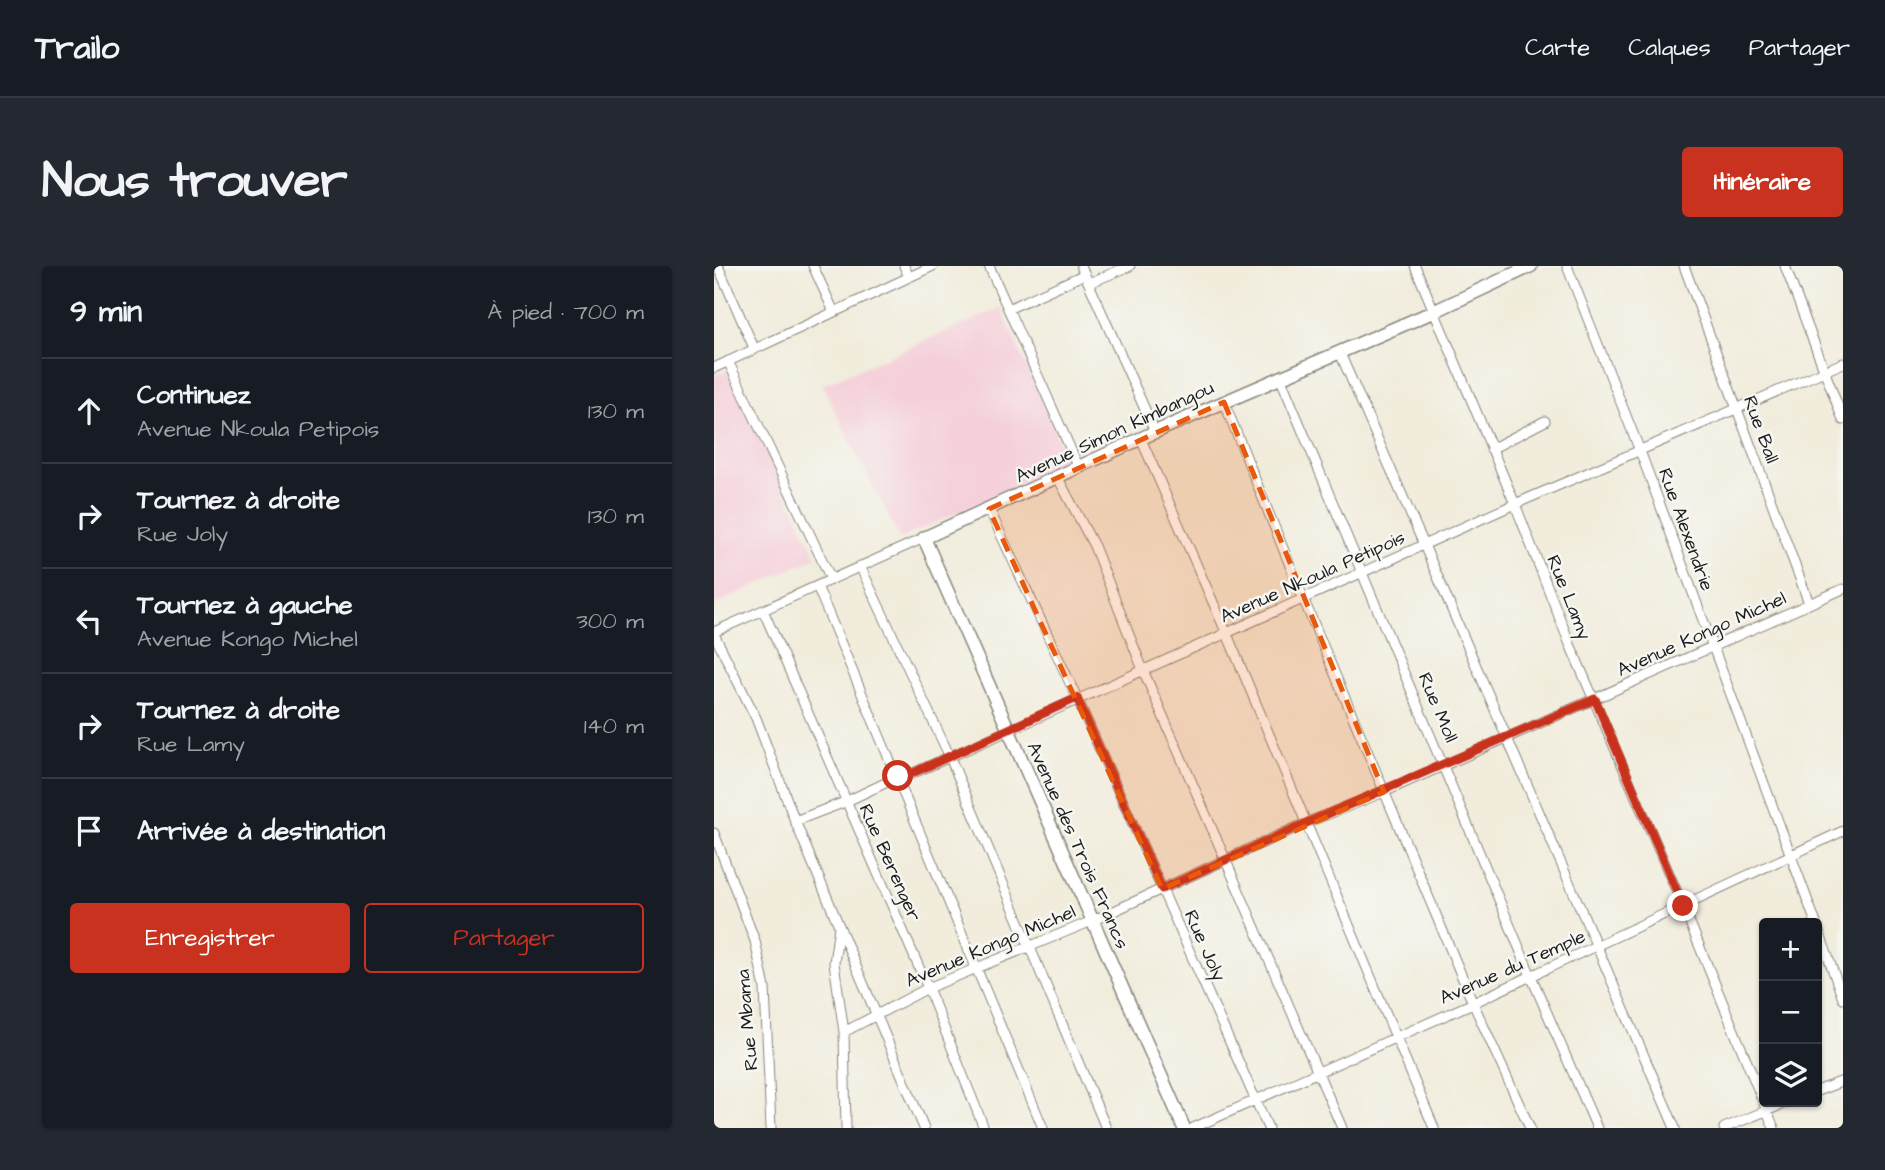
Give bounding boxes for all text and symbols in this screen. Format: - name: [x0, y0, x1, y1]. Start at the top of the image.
- text: Trailo: [35, 25, 119, 71]
- text: Carte: [1525, 31, 1590, 65]
- text: Calques: [1628, 31, 1711, 65]
- text: Partager: [1749, 31, 1850, 65]
- button: Itinéraire: [1682, 147, 1843, 217]
- text: Nous trouver: [42, 148, 348, 216]
- text: 9 min: [70, 291, 142, 333]
- text: À pied · 700 m: [488, 296, 644, 328]
- street label: Avenue Simon Kimbangou: [1011, 374, 1219, 491]
- text: Continuez: [137, 377, 251, 413]
- icon: ahead: [70, 392, 108, 430]
- street label: Rue Ball: [1736, 392, 1785, 467]
- text: 130 m: [588, 395, 644, 427]
- text: Avenue Nkoula Petipois: [137, 413, 379, 445]
- street label: Rue Alexendrie: [1651, 464, 1720, 595]
- text: Tournez à droite: [137, 482, 340, 518]
- icon: right: [70, 497, 108, 535]
- text: 130 m: [588, 500, 644, 532]
- text: Rue Joly: [137, 518, 228, 550]
- street label: Avenue Nkoula Petipois: [1216, 524, 1410, 630]
- street label: Rue Lamy: [1538, 551, 1598, 645]
- street label: Avenue Kongo Michel: [1613, 585, 1791, 685]
- text: Tournez à gauche: [137, 587, 353, 623]
- icon: left: [70, 602, 108, 640]
- text: 300 m: [576, 605, 644, 637]
- text: Avenue Kongo Michel: [137, 623, 358, 655]
- street label: Rue Moll: [1411, 668, 1464, 747]
- text: Tournez à droite: [137, 692, 340, 728]
- icon: right: [70, 707, 108, 745]
- text: 140 m: [584, 710, 644, 742]
- text: Rue Lamy: [137, 728, 245, 760]
- street label: Avenue des Trois Francs: [1020, 738, 1135, 953]
- route start: [882, 760, 913, 791]
- street label: Rue Berenger: [851, 800, 928, 926]
- icon: arrive: [70, 812, 108, 850]
- text: Arrivée à destination: [137, 813, 385, 849]
- route end: [1667, 890, 1698, 921]
- street label: Avenue Kongo Michel: [901, 898, 1080, 995]
- button: Enregistrer: [70, 903, 350, 973]
- button: Partager: [364, 903, 644, 973]
- street label: Rue Joly: [1176, 906, 1232, 986]
- map controls: [1759, 918, 1822, 1107]
- button: +: [1759, 918, 1822, 981]
- street label: Avenue du Temple: [1435, 923, 1590, 1012]
- street label: Rue Mbama: [730, 968, 765, 1072]
- button: −: [1759, 981, 1822, 1044]
- button: layers: [1759, 1044, 1822, 1107]

